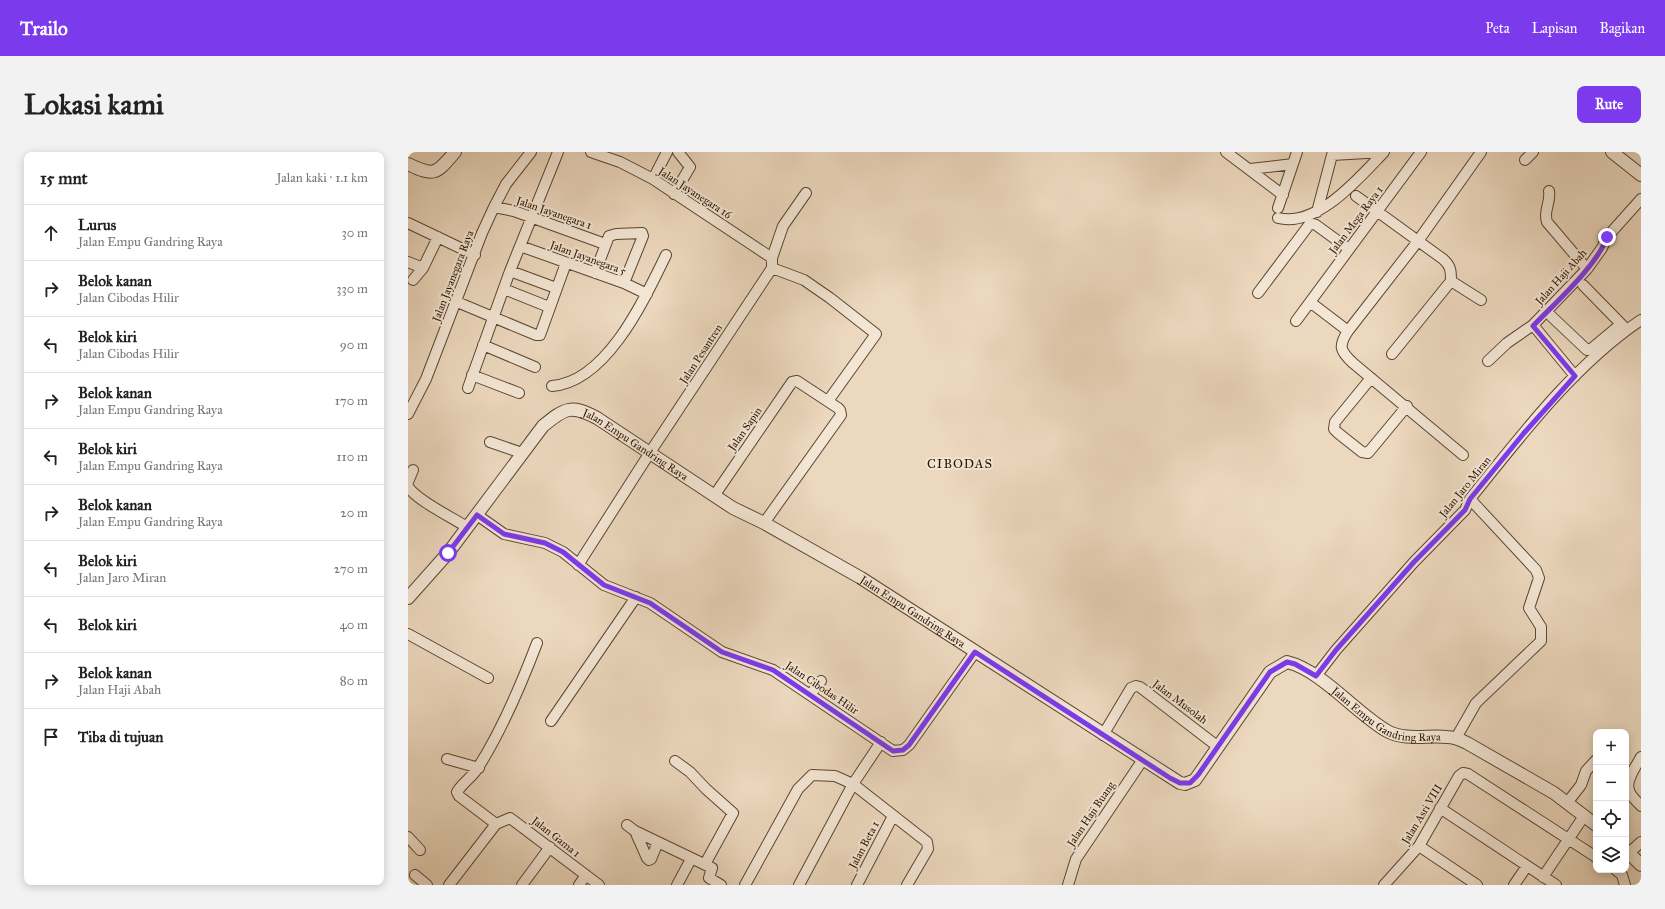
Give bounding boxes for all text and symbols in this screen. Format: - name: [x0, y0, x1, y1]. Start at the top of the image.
- text: Trailo: [20, 17, 68, 40]
- text: Peta: [1485, 20, 1510, 37]
- text: Lapisan: [1532, 20, 1577, 37]
- text: Bagikan: [1599, 20, 1645, 37]
- button: Rute: [1577, 86, 1641, 123]
- text: Lokasi kami: [24, 87, 164, 122]
- street label: Jalan Jayanegara 16: [655, 164, 734, 223]
- text: 15 mnt: [40, 168, 88, 189]
- text: Jalan kaki · 1.1 km: [276, 170, 368, 186]
- street label: Jalan Mega Raya 1: [1326, 184, 1386, 258]
- street label: Jalan Jayanegara 1: [513, 194, 593, 233]
- text: Lurus: [78, 216, 116, 234]
- icon: ahead: [40, 222, 62, 244]
- text: 30 m: [342, 225, 368, 241]
- street label: Jalan Jayanegara Raya: [429, 228, 477, 325]
- route end: [1598, 228, 1616, 246]
- text: Jalan Empu Gandring Raya: [78, 234, 223, 250]
- street label: Jalan Jayanegara 5: [547, 238, 628, 279]
- street label: Jalan Haji Abah: [1532, 246, 1590, 309]
- text: Belok kanan: [78, 272, 152, 290]
- icon: right: [40, 278, 62, 300]
- text: 330 m: [336, 281, 368, 297]
- text: Jalan Cibodas Hilir: [78, 290, 179, 306]
- street label: Jalan Pesantren: [676, 322, 726, 388]
- text: Belok kiri: [78, 328, 137, 346]
- icon: left: [40, 334, 62, 356]
- text: 90 m: [340, 337, 368, 353]
- text: Jalan Cibodas Hilir: [78, 346, 179, 362]
- text: Belok kanan: [78, 384, 152, 402]
- icon: right: [40, 390, 62, 412]
- text: 170 m: [335, 393, 368, 409]
- text: Jalan Empu Gandring Raya: [78, 402, 223, 418]
- street label: Jalan Empu Gandring Raya: [580, 405, 691, 483]
- street label: Jalan Sapin: [725, 405, 766, 455]
- text: Belok kiri: [78, 440, 137, 458]
- icon: left: [40, 446, 62, 468]
- text: 110 m: [336, 449, 368, 465]
- street label: Jalan Jaro Miran: [1436, 454, 1494, 522]
- district label: CIBODAS: [927, 456, 993, 472]
- text: Jalan Empu Gandring Raya: [78, 458, 223, 474]
- text: Belok kanan: [78, 496, 152, 514]
- icon: right: [40, 502, 62, 524]
- text: 20 m: [340, 505, 368, 521]
- text: Jalan Empu Gandring Raya: [78, 514, 223, 530]
- route start: [439, 544, 457, 562]
- text: Belok kiri: [78, 552, 137, 570]
- icon: left: [40, 558, 62, 580]
- text: 270 m: [334, 561, 368, 577]
- text: Jalan Jaro Miran: [78, 570, 166, 586]
- street label: Jalan Empu Gandring Raya: [856, 572, 968, 650]
- icon: left: [40, 614, 62, 636]
- text: Belok kiri: [78, 616, 137, 634]
- text: 40 m: [339, 617, 368, 633]
- street label: Jalan Cibodas Hilir: [782, 658, 862, 719]
- text: Belok kanan: [78, 664, 152, 682]
- icon: right: [40, 670, 62, 692]
- text: 80 m: [340, 673, 368, 689]
- street label: Jalan Musolah: [1149, 677, 1210, 728]
- text: Jalan Haji Abah: [78, 682, 161, 698]
- street label: Jalan Empu Gandring Raya: [1328, 683, 1441, 744]
- icon: arrive: [40, 726, 62, 748]
- text: Tiba di tujuan: [78, 728, 163, 746]
- map controls: [1593, 729, 1629, 873]
- button: +: [1593, 729, 1629, 765]
- button: −: [1593, 765, 1629, 801]
- street label: Jalan Haji Buang: [1064, 778, 1119, 850]
- street label: Jalan Asri VIII: [1399, 781, 1446, 848]
- button: locate: [1593, 801, 1629, 837]
- street label: Jalan Gama 1: [528, 813, 583, 861]
- street label: Jalan Beta 1: [846, 819, 883, 872]
- button: layers: [1593, 837, 1629, 873]

